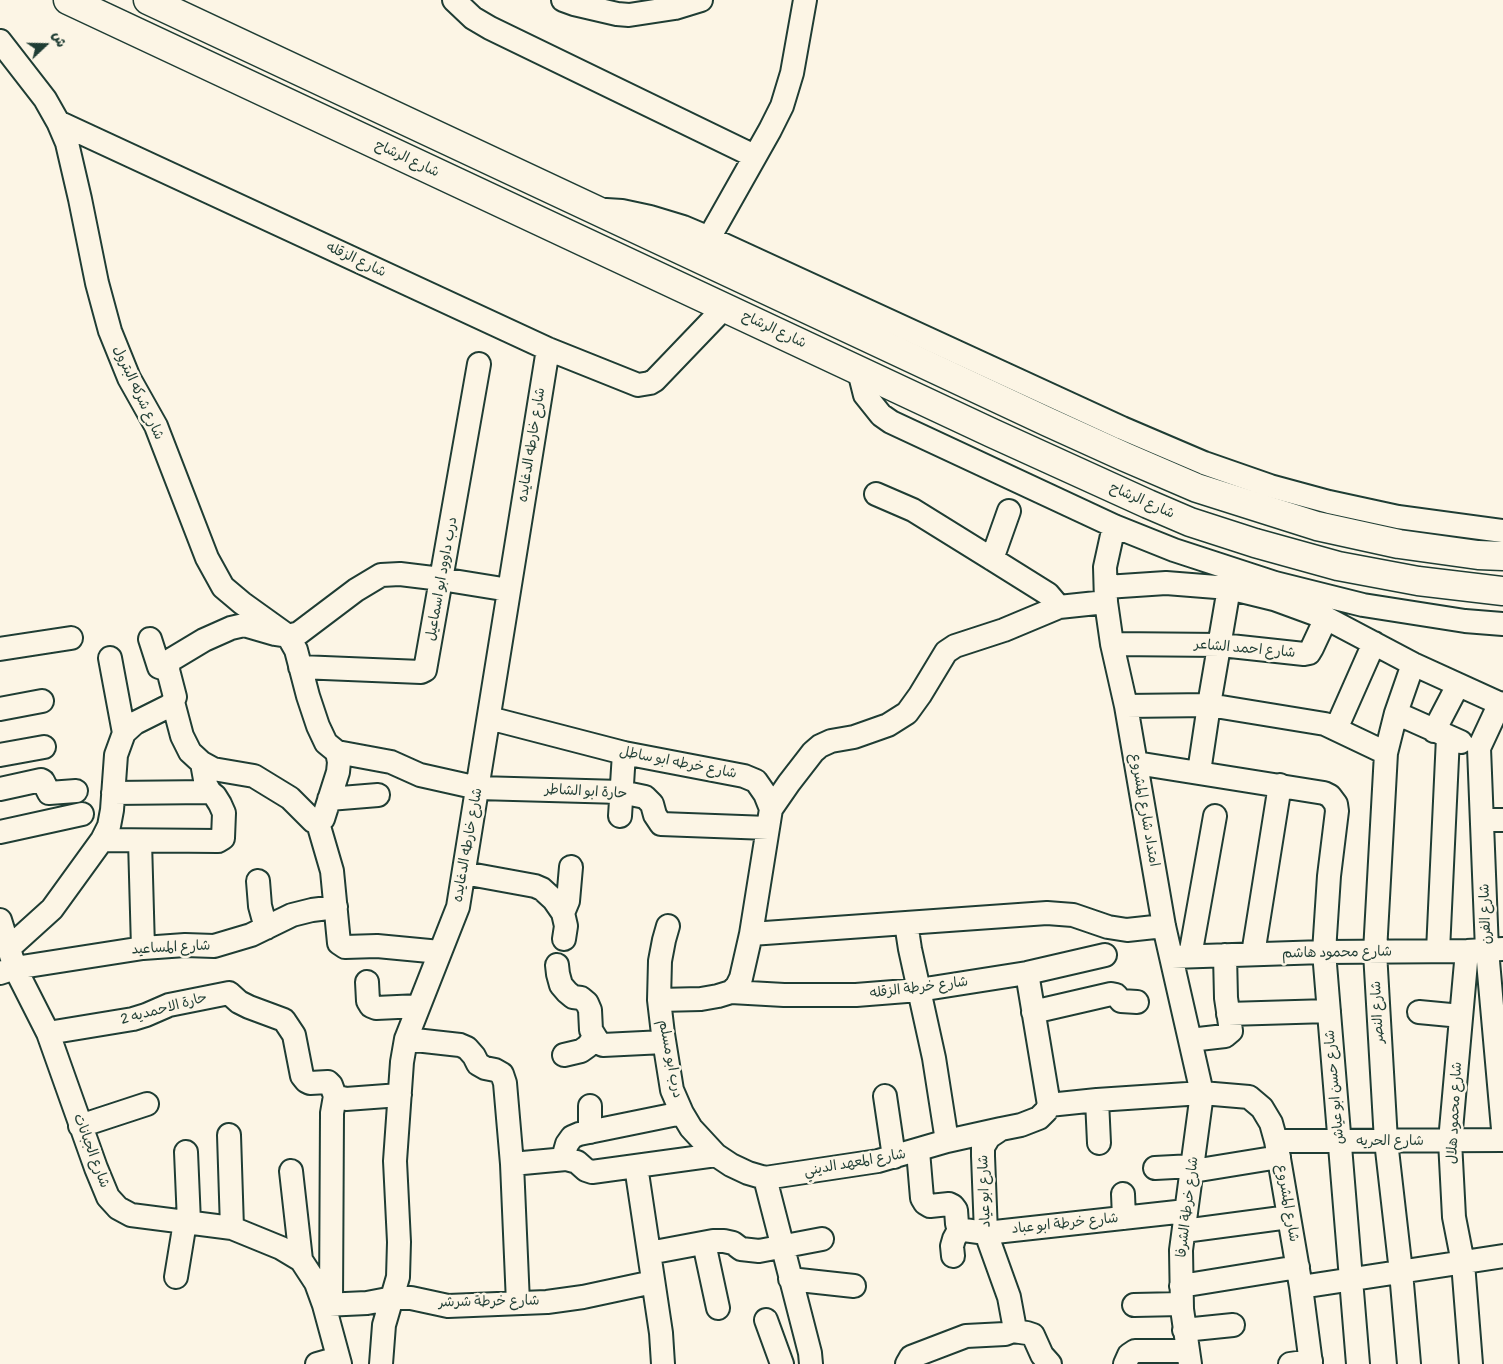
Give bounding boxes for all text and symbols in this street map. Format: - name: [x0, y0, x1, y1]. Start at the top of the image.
- north arrow: [20, 20, 70, 70]
- text: ش: [49, 29, 70, 50]
- street label: شارع الرشاح: [372, 137, 442, 181]
- street label: شارع الزقله: [323, 239, 389, 281]
- street label: شارع الرشاح: [739, 308, 809, 352]
- street label: شارع شركه البترول: [109, 343, 167, 443]
- street label: شارع خارطه الدغايده: [515, 386, 549, 504]
- street label: شارع الرشاح: [1107, 479, 1177, 523]
- street label: درب داوود ابو اسماعيل: [423, 516, 461, 642]
- street label: شارع احمد الشاعر: [1194, 636, 1296, 662]
- street label: شارع خرطه ابو ساطل: [618, 743, 738, 783]
- street label: امتداد شارع المشروع: [1126, 752, 1162, 868]
- street label: حارة ابو الشاطر: [544, 781, 628, 803]
- street label: شارع خارطه الدغايده: [450, 786, 486, 904]
- street label: شارع الفرن: [1477, 883, 1495, 945]
- street label: شارع المساعيد: [131, 938, 211, 958]
- street label: شارع محمود هاشم: [1282, 944, 1392, 962]
- street label: شارع خرطة الزقله: [869, 974, 969, 1002]
- street label: شارع النصر: [1368, 980, 1388, 1044]
- street label: حارة الاحمديه 2: [119, 989, 209, 1029]
- street label: درب ابو مسلم: [654, 1018, 686, 1100]
- street label: شارع حسن ابو عياش: [1322, 1029, 1348, 1145]
- street label: شارع محمود هلال: [1444, 1061, 1466, 1165]
- street label: شارع الجبانات: [69, 1112, 113, 1190]
- street label: شارع الحريه: [1356, 1133, 1424, 1149]
- street label: شارع المعهد الديني: [803, 1146, 907, 1180]
- street label: شارع ابو عياد: [975, 1154, 995, 1228]
- street label: شارع خرطة الشرفا: [1173, 1155, 1203, 1259]
- street label: شارع المشروع: [1272, 1163, 1302, 1243]
- street label: شارع خرطة ابو عباد: [1011, 1210, 1119, 1238]
- street label: شارع خرطة شرشر: [438, 1293, 540, 1311]

